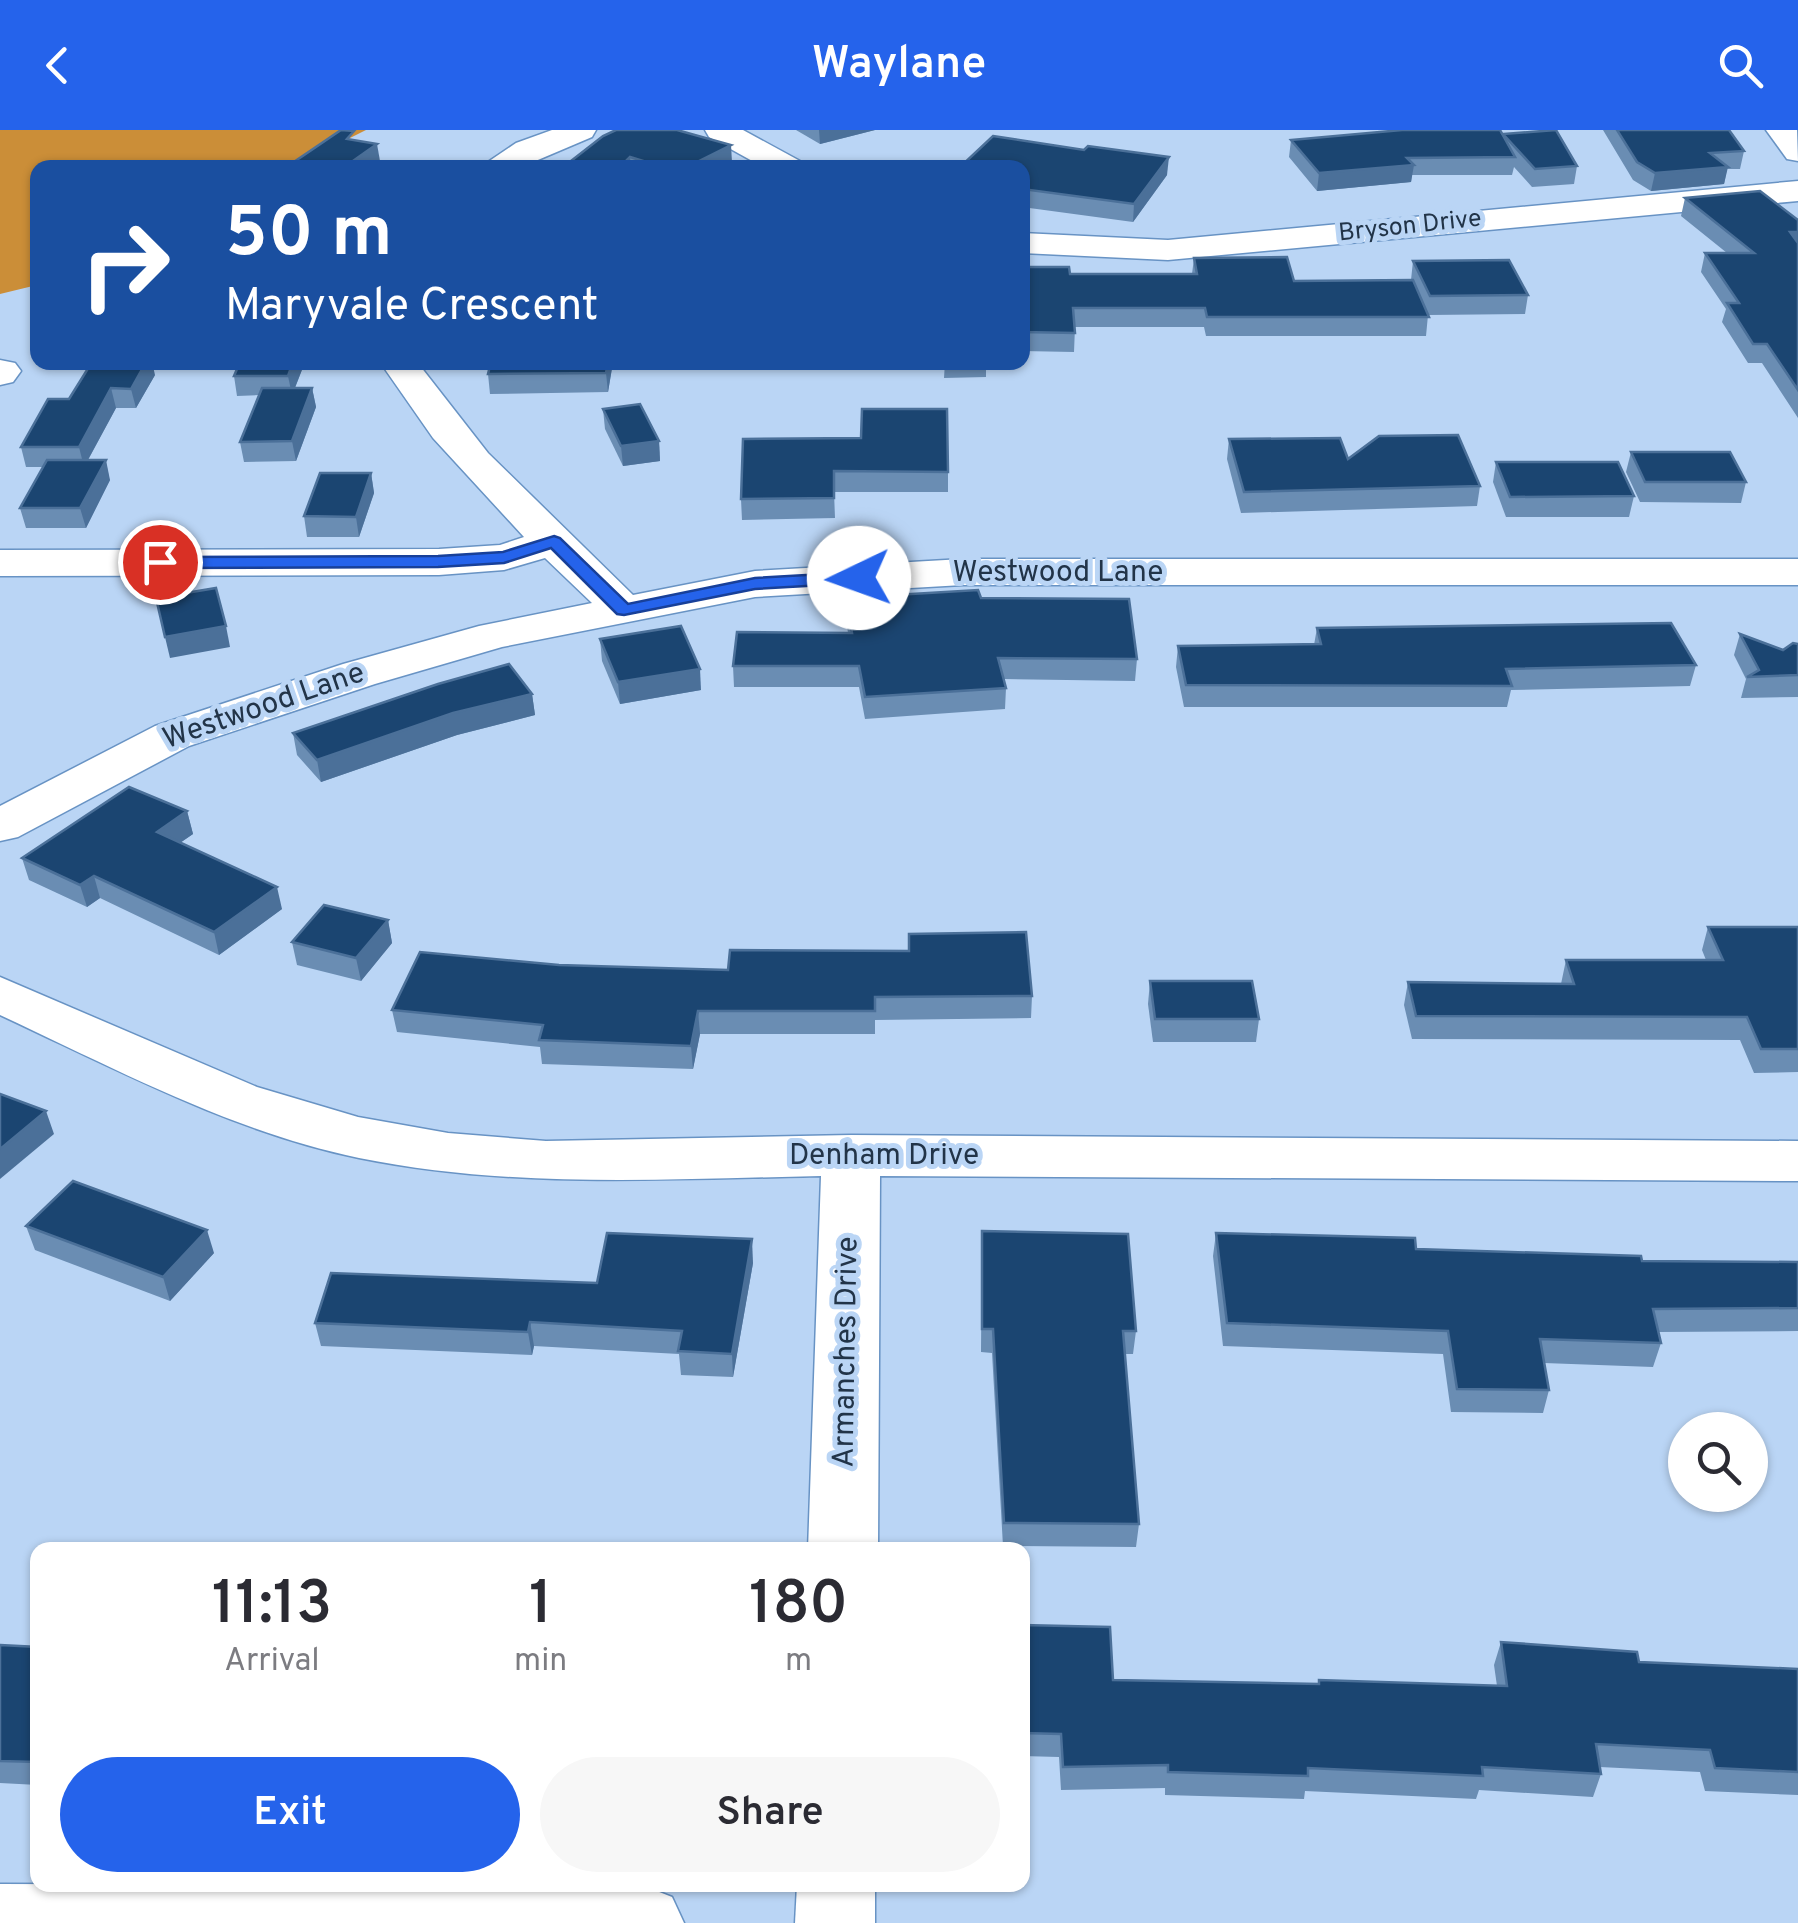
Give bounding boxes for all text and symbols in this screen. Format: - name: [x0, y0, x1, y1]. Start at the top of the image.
- text: Waylane: [812, 37, 986, 94]
- icon: back: [30, 38, 85, 93]
- icon: search: [1713, 38, 1768, 93]
- text: 50 m: [225, 192, 392, 281]
- icon: right: [60, 200, 190, 330]
- street label: Bryson Drive: [1337, 204, 1483, 250]
- text: Maryvale Crescent: [225, 279, 599, 336]
- pin: [118, 520, 203, 605]
- position arrow: [807, 526, 911, 630]
- icon: arrive: [133, 535, 188, 590]
- street label: Westwood Lane: [953, 555, 1163, 592]
- street label: Westwood Lane: [158, 655, 370, 759]
- street label: Denham Drive: [789, 1138, 979, 1175]
- street label: Armanches Drive: [826, 1236, 868, 1468]
- map controls: [1668, 1412, 1768, 1512]
- button: search: [1668, 1412, 1768, 1512]
- text: 11:13: [212, 1569, 332, 1645]
- text: 1: [529, 1569, 552, 1645]
- text: 180: [749, 1569, 848, 1645]
- text: Arrival: [224, 1642, 320, 1682]
- text: min: [514, 1642, 567, 1682]
- text: m: [785, 1642, 812, 1682]
- button: Exit: [60, 1757, 520, 1872]
- button: Share: [540, 1757, 1000, 1872]

